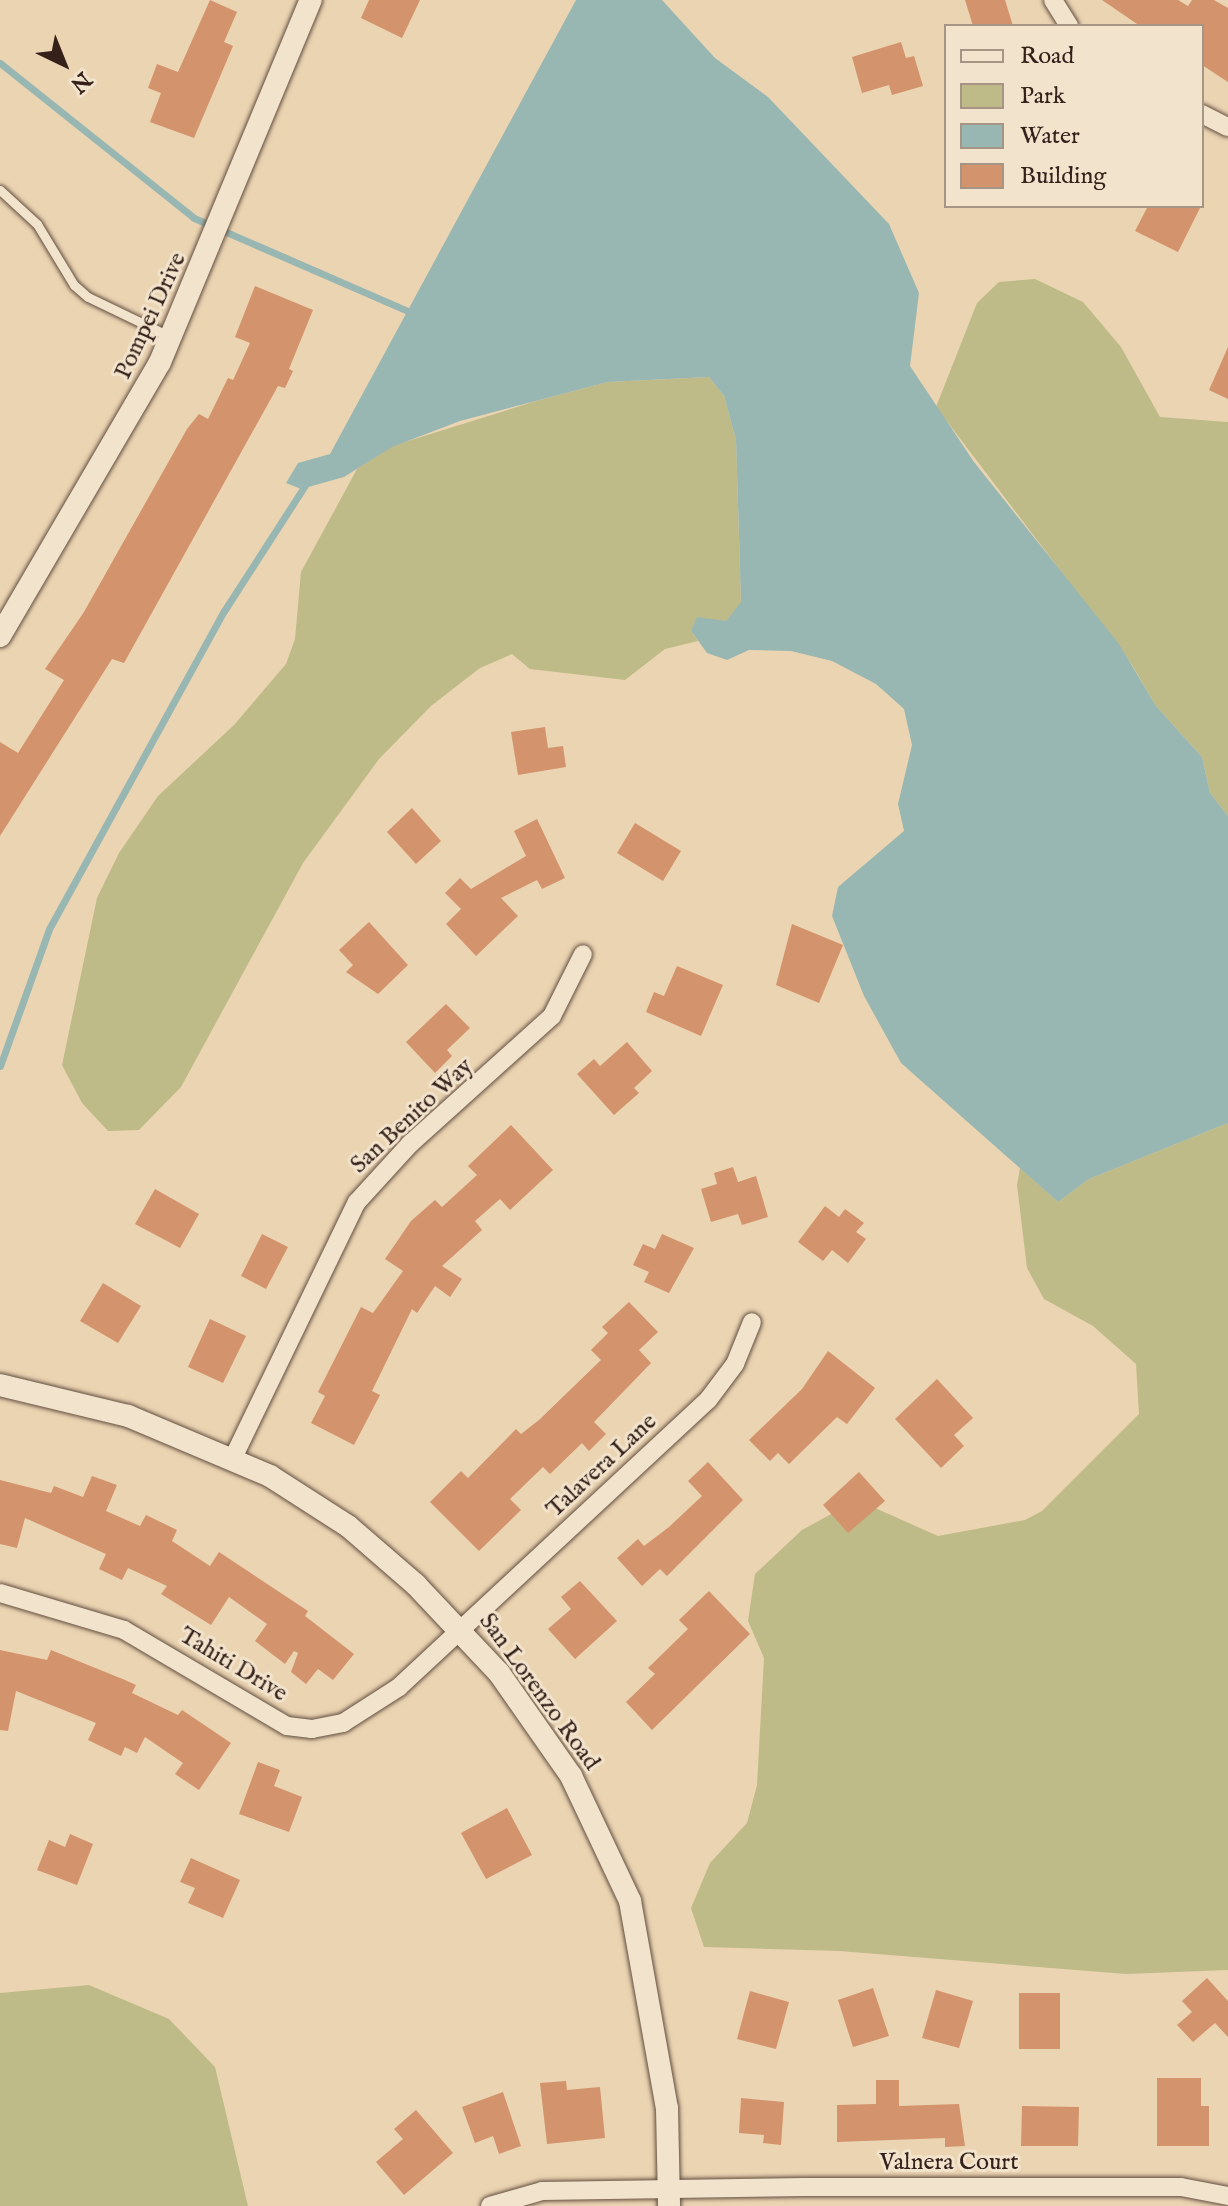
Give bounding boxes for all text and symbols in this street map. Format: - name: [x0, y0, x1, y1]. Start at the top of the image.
- north arrow: [24, 24, 104, 104]
- legend: [944, 24, 1204, 208]
- text: Road: [1020, 41, 1074, 72]
- text: N: [64, 65, 97, 98]
- text: Park: [1020, 81, 1066, 112]
- text: Water: [1020, 121, 1080, 152]
- text: Building: [1020, 161, 1106, 192]
- street label: Pompei Drive: [109, 248, 193, 384]
- street label: San Benito Way: [345, 1052, 479, 1180]
- street label: Talavera Lane: [541, 1408, 663, 1524]
- street label: San Lorenzo Road: [472, 1608, 606, 1776]
- street label: Tahiti Drive: [174, 1622, 292, 1708]
- street label: Valnera Court: [880, 2149, 1018, 2177]

